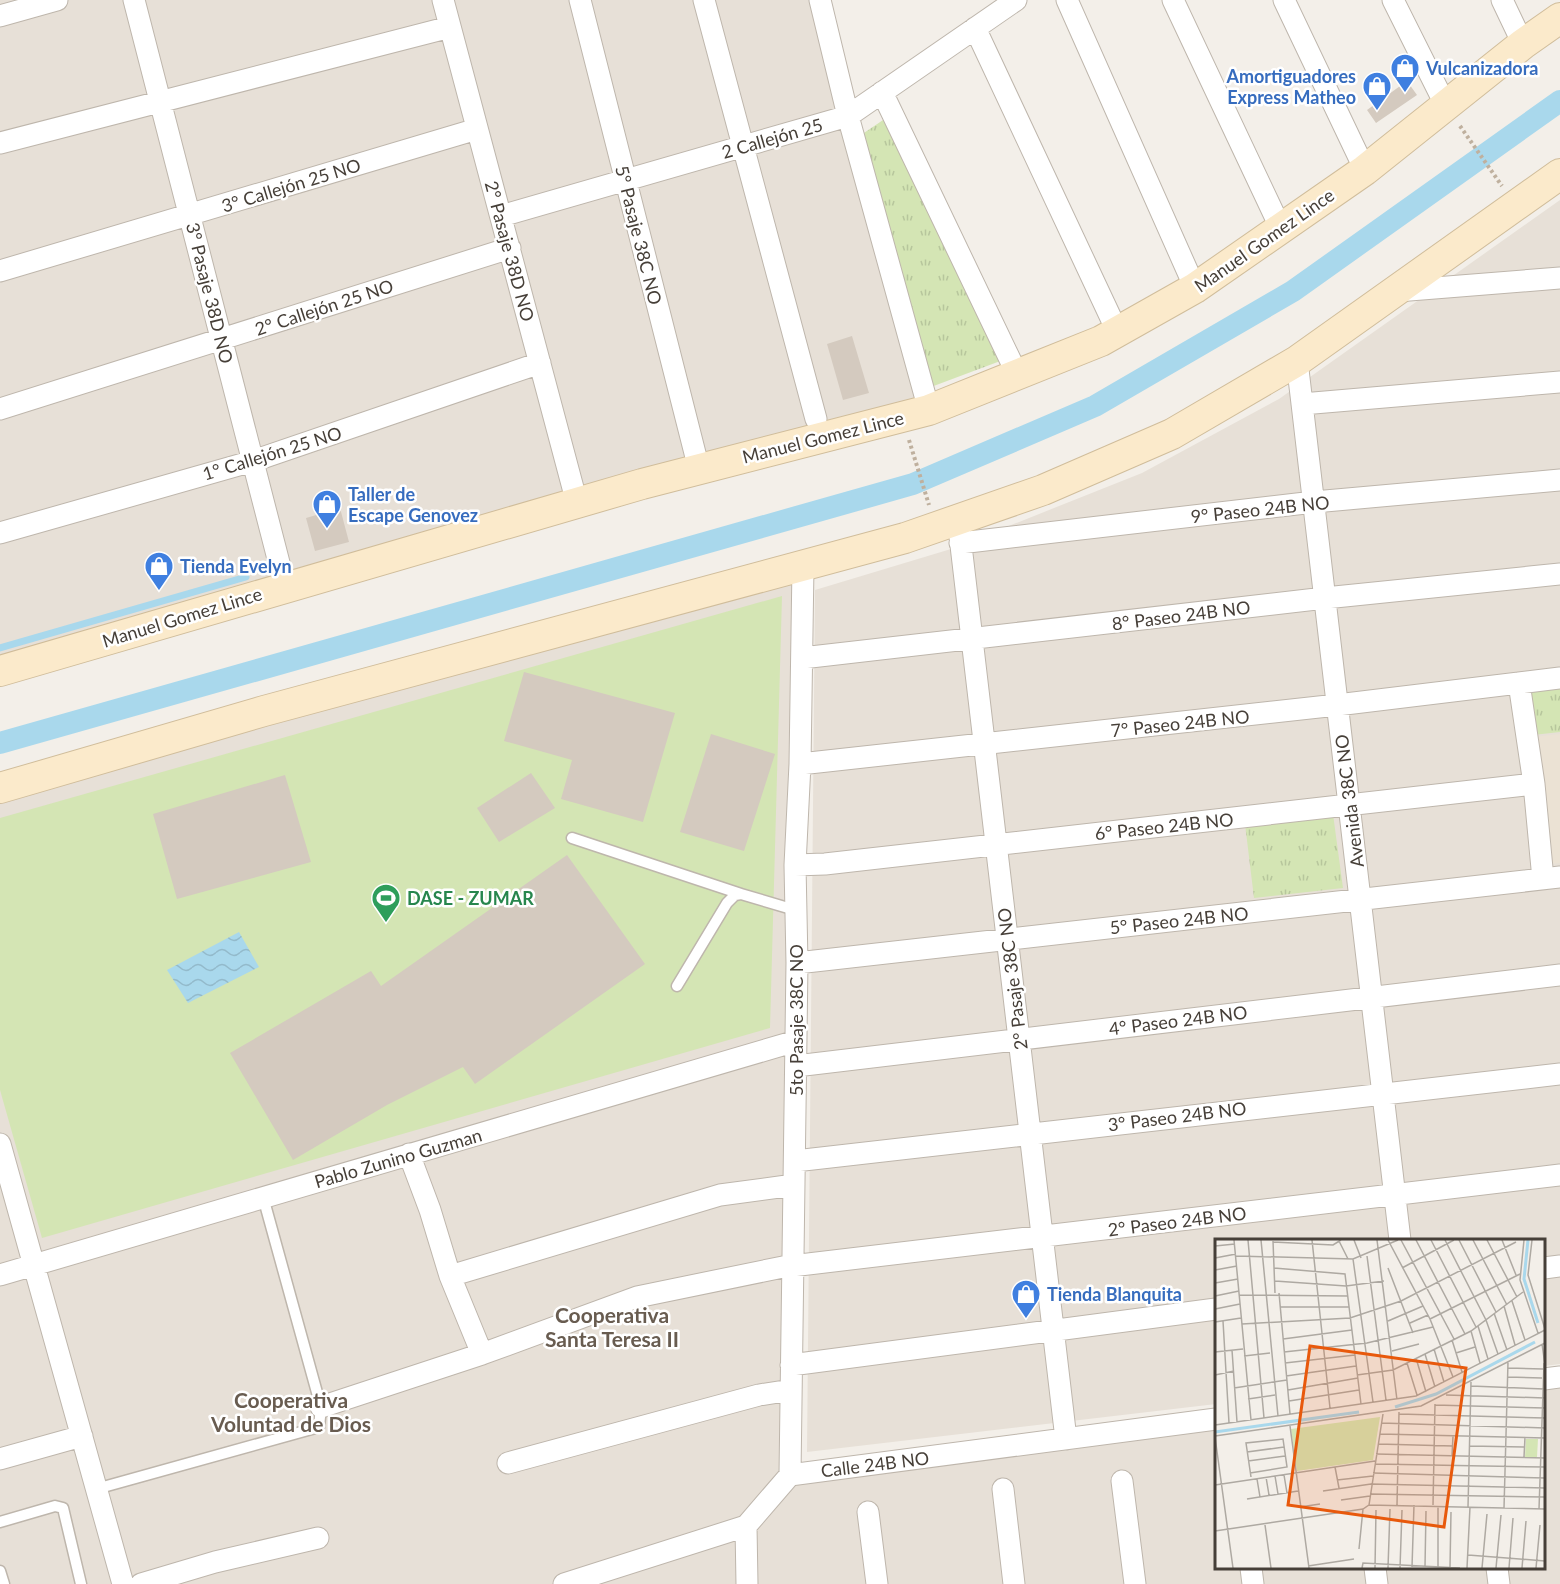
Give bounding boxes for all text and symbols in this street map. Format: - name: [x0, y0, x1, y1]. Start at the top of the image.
- shop icon: Vulcanizadora: [1389, 52, 1421, 94]
- place label: Vulcanizadora: [1425, 57, 1538, 79]
- place label: Amortiguadores Express Matheo: [1225, 65, 1356, 108]
- shop icon: Amortiguadores Express Matheo: [1361, 70, 1393, 112]
- street label: 2 Callejón 25: [719, 113, 825, 163]
- street label: 3° Callejón 25 NO: [219, 153, 363, 217]
- street label: 5° Pasaje 38C NO: [611, 163, 667, 307]
- street label: 2° Pasaje 38D NO: [481, 178, 539, 324]
- street label: Manuel Gomez Lince: [1190, 183, 1338, 297]
- street label: 3° Pasaje 38D NO: [182, 220, 238, 366]
- street label: 2° Callejón 25 NO: [252, 274, 396, 340]
- street label: Manuel Gomez Lince: [740, 406, 906, 468]
- street label: 1° Callejón 25 NO: [200, 421, 344, 485]
- place label: Taller de Escape Genovez: [348, 483, 478, 526]
- shop icon: Taller de Escape Genovez: [311, 488, 343, 530]
- street label: 9° Paseo 24B NO: [1190, 491, 1330, 527]
- shop icon: Tienda Evelyn: [143, 550, 175, 592]
- place label: Tienda Evelyn: [180, 555, 292, 577]
- street label: Manuel Gomez Lince: [100, 582, 264, 652]
- street label: 8° Paseo 24B NO: [1110, 596, 1252, 634]
- street label: 7° Paseo 24B NO: [1110, 705, 1250, 741]
- street label: Avenida 38C NO: [1330, 733, 1368, 869]
- street label: 6° Paseo 24B NO: [1094, 808, 1234, 844]
- sports icon: DASE - ZUMAR: [370, 882, 402, 924]
- place label: DASE - ZUMAR: [407, 887, 534, 909]
- street label: 5° Paseo 24B NO: [1109, 902, 1249, 938]
- street label: 2° Pasaje 38C NO: [992, 907, 1032, 1051]
- street label: 5to Pasaje 38C NO: [785, 944, 807, 1096]
- street label: 4° Paseo 24B NO: [1107, 1001, 1249, 1039]
- street label: 3° Paseo 24B NO: [1106, 1097, 1248, 1135]
- street label: Pablo Zunino Guzman: [312, 1124, 484, 1192]
- street label: 2° Paseo 24B NO: [1106, 1202, 1248, 1240]
- inset map: [1215, 1239, 1545, 1569]
- shop icon: Tienda Blanquita: [1010, 1278, 1042, 1320]
- place label: Tienda Blanquita: [1047, 1283, 1182, 1305]
- district label: Cooperativa Santa Teresa II: [545, 1302, 679, 1351]
- district label: Cooperativa Voluntad de Dios: [210, 1387, 371, 1436]
- street label: Calle 24B NO: [820, 1446, 930, 1482]

